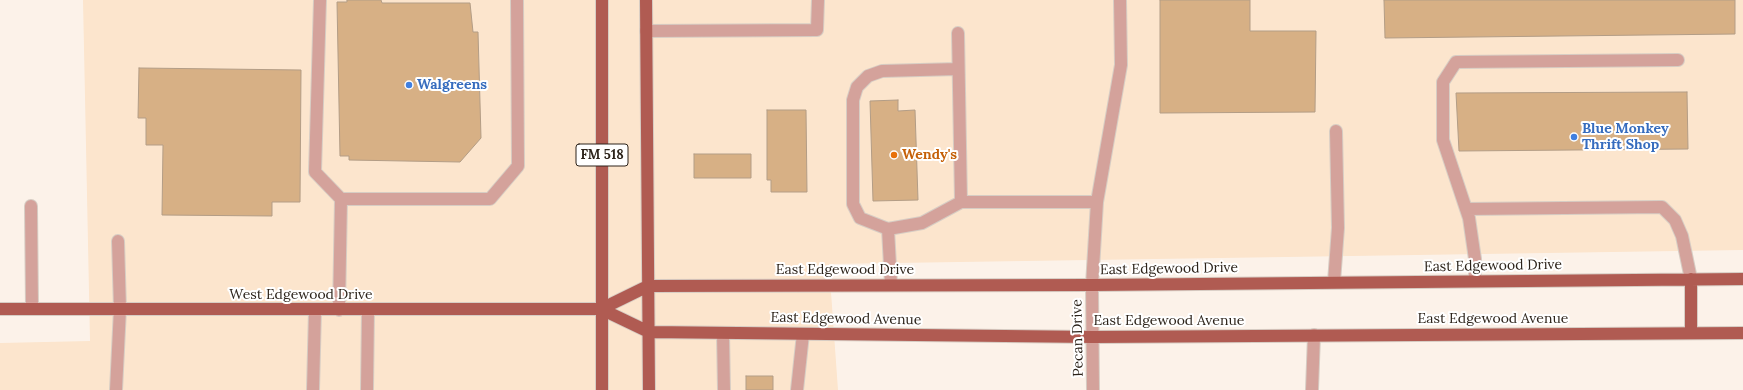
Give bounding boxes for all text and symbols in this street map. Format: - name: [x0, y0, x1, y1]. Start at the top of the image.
- place label: Walgreens: [417, 77, 487, 93]
- marker: Walgreens: [404, 80, 414, 90]
- place label: Blue Monkey Thrift Shop: [1582, 121, 1669, 154]
- marker: Blue Monkey Thrift Shop: [1569, 132, 1579, 142]
- road number: FM 518: [576, 144, 628, 166]
- place label: Wendy's: [902, 147, 957, 163]
- marker: Wendy's: [889, 150, 899, 160]
- street label: East Edgewood Drive: [1424, 256, 1562, 276]
- street label: East Edgewood Drive: [1100, 259, 1238, 279]
- street label: East Edgewood Drive: [776, 262, 914, 278]
- street label: West Edgewood Drive: [229, 287, 373, 303]
- street label: Pecan Drive: [1069, 299, 1087, 377]
- street label: East Edgewood Avenue: [770, 309, 922, 329]
- street label: East Edgewood Avenue: [1418, 311, 1568, 327]
- street label: East Edgewood Avenue: [1094, 313, 1244, 329]

